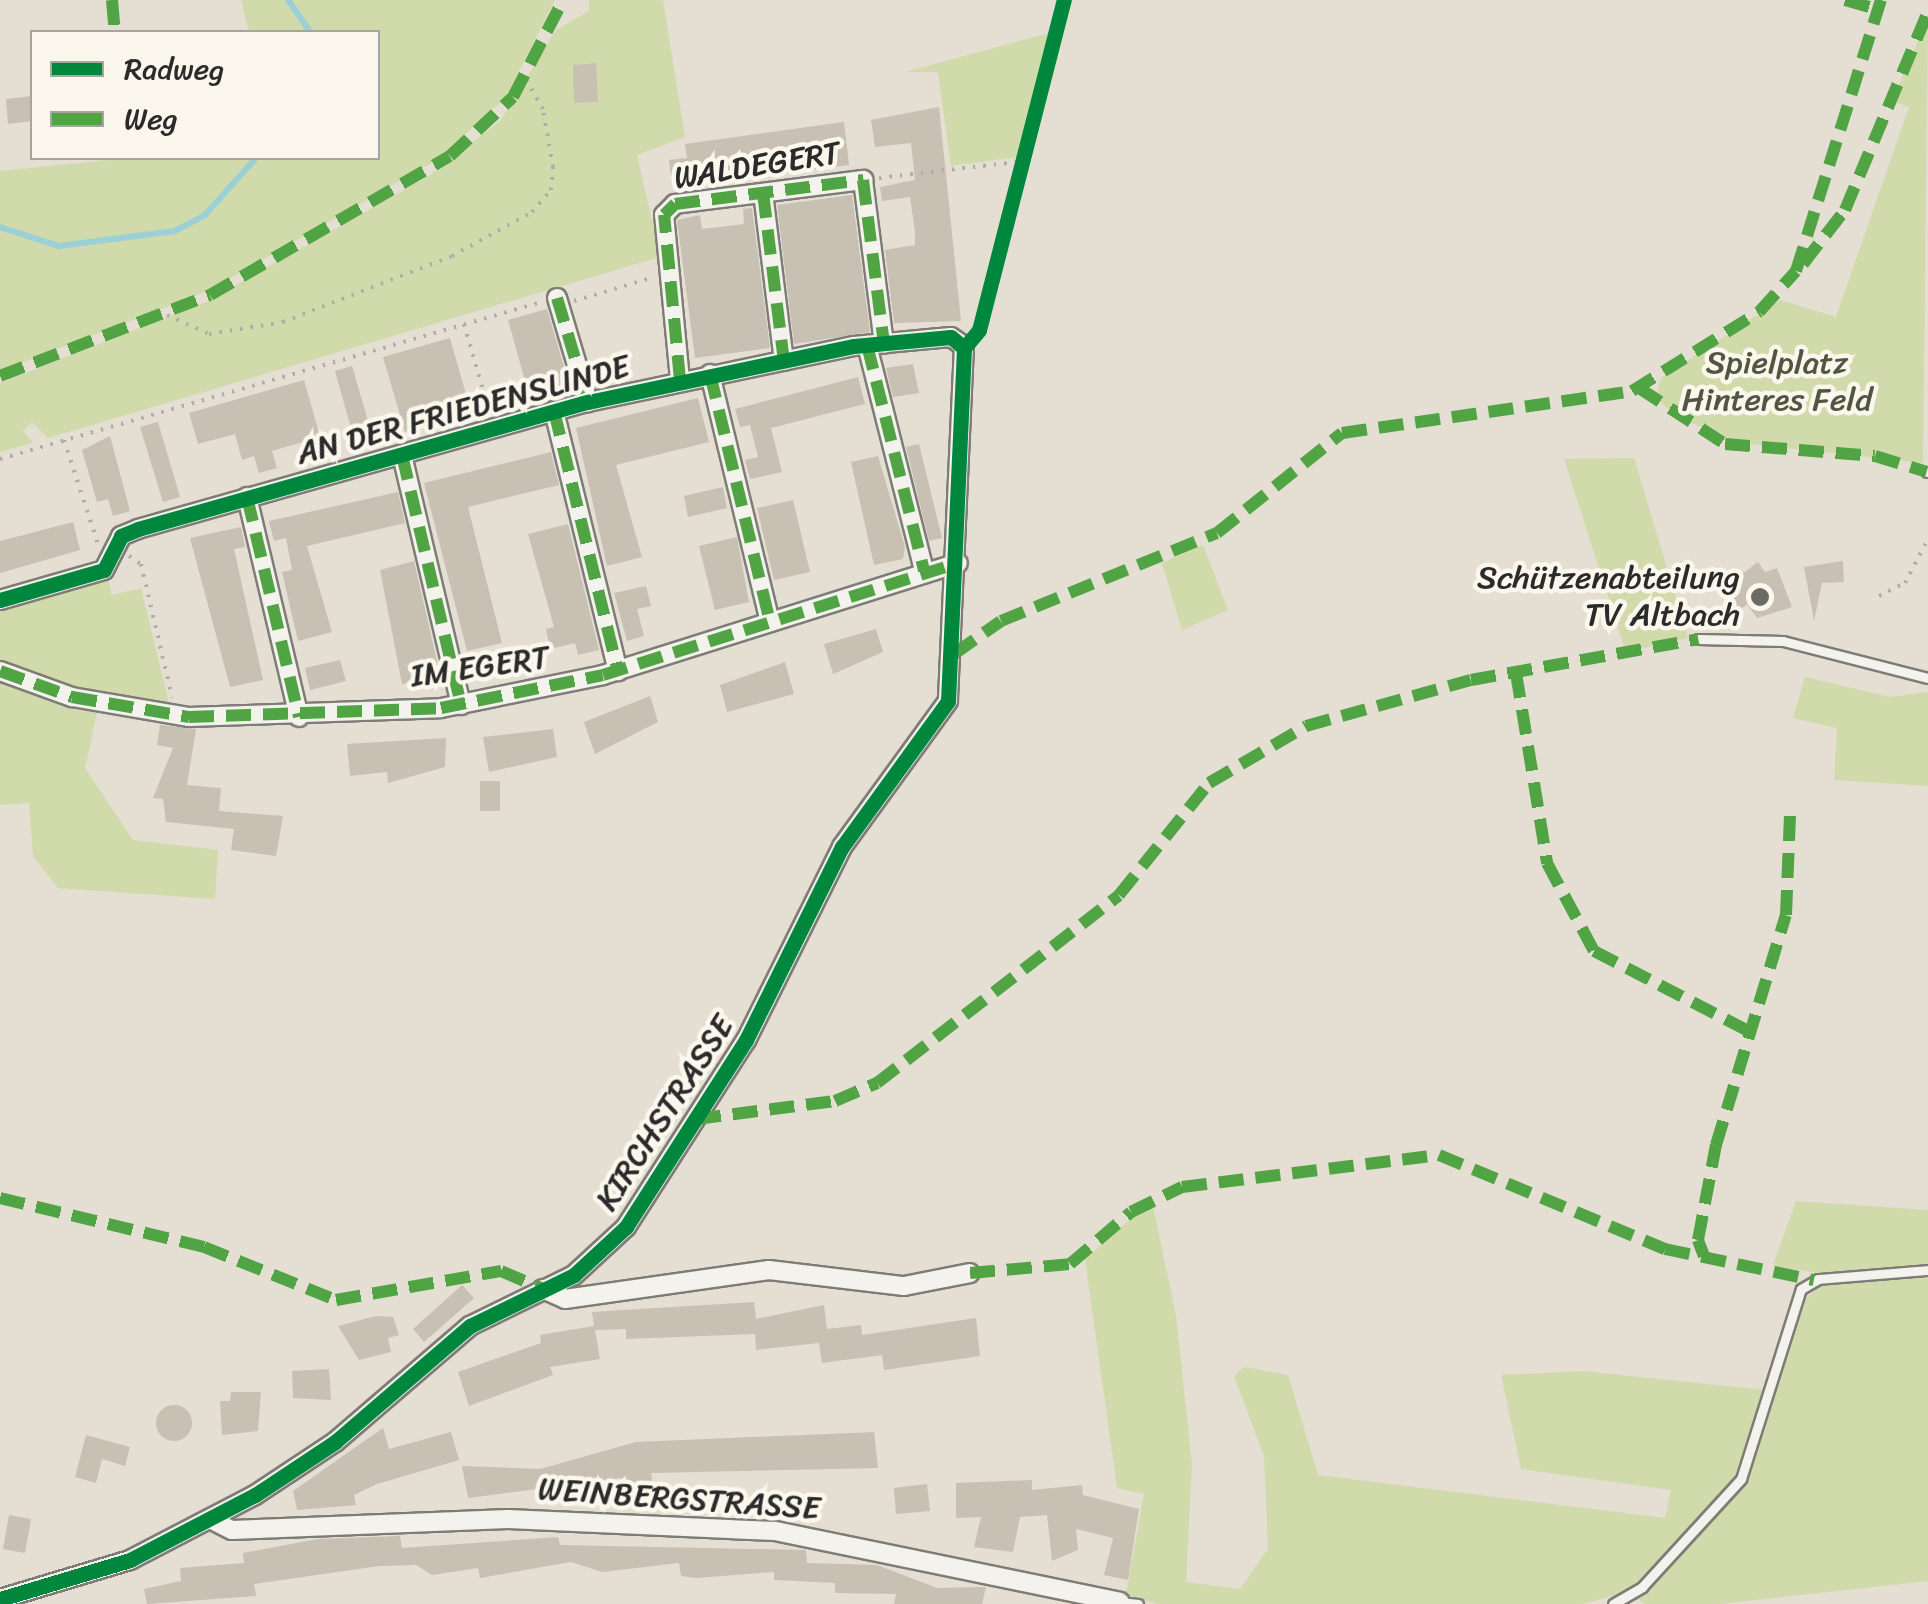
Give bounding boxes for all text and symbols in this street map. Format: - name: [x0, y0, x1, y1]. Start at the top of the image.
- legend: [30, 30, 380, 160]
- text: Radweg: [124, 42, 224, 96]
- text: Weg: [124, 92, 178, 146]
- street label: WALDEGERT: [671, 134, 843, 198]
- park label: Spielplatz Hinteres Feld: [1682, 345, 1872, 420]
- street label: AN DER FRIEDENSLINDE: [289, 346, 637, 474]
- place label: Schützenabteilung TV Altbach: [1477, 560, 1740, 635]
- marker: Schützenabteilung TV Altbach: [1749, 586, 1771, 608]
- street label: IM EGERT: [409, 638, 551, 696]
- street label: KIRCHSTRASSE: [588, 1008, 742, 1218]
- street label: WEINBERGSTRASSE: [537, 1470, 821, 1528]

